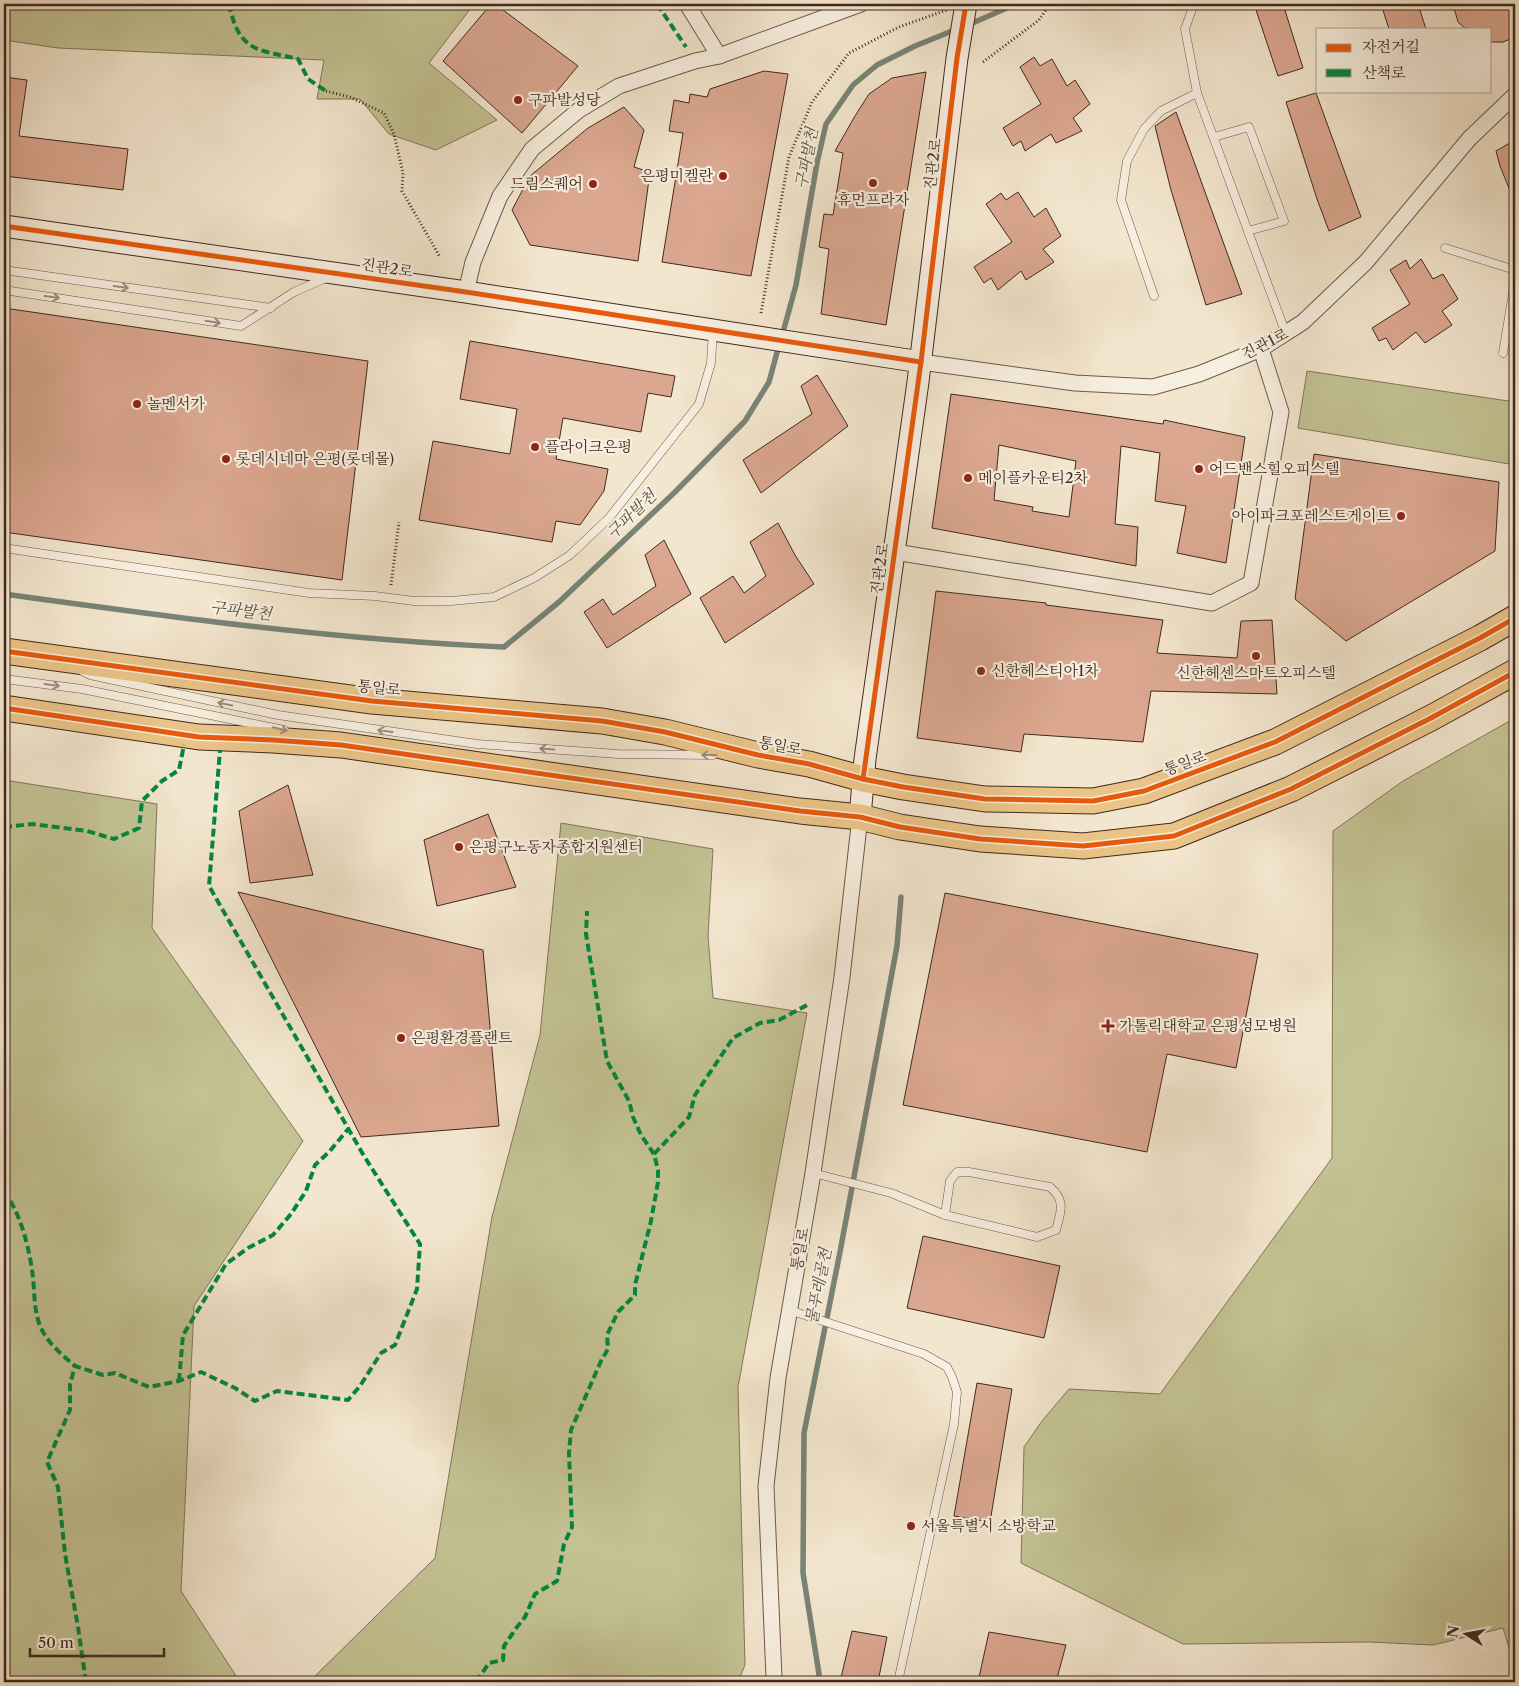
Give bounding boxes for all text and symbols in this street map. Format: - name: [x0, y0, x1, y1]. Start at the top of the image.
- legend: [1316, 28, 1492, 92]
- text: 자전거길: [1362, 37, 1420, 56]
- text: 산책로: [1362, 63, 1406, 82]
- place label: 구파발성당: [528, 90, 601, 109]
- marker: 구파발성당: [512, 94, 524, 106]
- water label: 구파발천: [790, 124, 822, 190]
- street label: 진관2로: [920, 136, 945, 191]
- place label: 은평미켈란: [641, 166, 714, 185]
- marker: 은평미켈란: [717, 170, 729, 182]
- place label: 드림스퀘어: [511, 174, 583, 193]
- marker: 휴먼프라자: [867, 177, 879, 189]
- marker: 드림스퀘어: [587, 178, 599, 190]
- place label: 휴먼프라자: [837, 190, 910, 209]
- street label: 진관2로: [360, 254, 415, 281]
- one-way arrow: [113, 282, 129, 292]
- one-way arrow: [44, 292, 60, 302]
- one-way arrow: [204, 317, 220, 327]
- street label: 진관1로: [1238, 324, 1292, 363]
- place label: 놀멘서가: [147, 394, 205, 413]
- marker: 놀멘서가: [131, 398, 143, 410]
- place label: 플라이크은평: [545, 437, 632, 456]
- marker: 플라이크은평: [529, 441, 541, 453]
- place label: 롯데시네마 은평(롯데몰): [236, 449, 394, 468]
- marker: 롯데시네마 은평(롯데몰): [220, 453, 232, 465]
- place label: 어드밴스힐오피스텔: [1209, 459, 1339, 478]
- marker: 어드밴스힐오피스텔: [1193, 463, 1205, 475]
- place label: 메이플카운티2차: [978, 468, 1089, 487]
- marker: 메이플카운티2차: [962, 472, 974, 484]
- water label: 구파발천: [602, 484, 661, 543]
- place label: 아이파크포레스트게이트: [1232, 506, 1391, 525]
- marker: 아이파크포레스트게이트: [1395, 510, 1407, 522]
- street label: 진관2로: [866, 541, 893, 596]
- water label: 구파발천: [209, 596, 274, 624]
- marker: 신한헤센스마트오피스텔: [1250, 650, 1262, 662]
- place label: 신한헤스티아1차: [991, 661, 1099, 680]
- place label: 신한헤센스마트오피스텔: [1176, 663, 1336, 682]
- marker: 신한헤스티아1차: [975, 665, 987, 677]
- street label: 통일로: [356, 676, 402, 699]
- one-way arrow: [44, 680, 60, 690]
- one-way arrow: [217, 699, 233, 708]
- one-way arrow: [272, 725, 288, 734]
- one-way arrow: [378, 725, 394, 735]
- street label: 통일로: [757, 732, 804, 759]
- one-way arrow: [539, 744, 555, 754]
- street label: 통일로: [1161, 746, 1209, 779]
- one-way arrow: [701, 750, 717, 759]
- place label: 은평구노동자종합지원센터: [469, 837, 643, 856]
- marker: 은평구노동자종합지원센터: [453, 841, 465, 853]
- place label: 가톨릭대학교 은평성모병원: [1119, 1016, 1297, 1035]
- marker: 가톨릭대학교 은평성모병원: [1101, 1019, 1115, 1033]
- place label: 은평환경플랜트: [411, 1028, 513, 1047]
- marker: 은평환경플랜트: [395, 1032, 407, 1044]
- street label: 통일로: [786, 1225, 813, 1272]
- water label: 물푸레골천: [801, 1245, 835, 1326]
- place label: 서울특별시 소방학교: [921, 1516, 1056, 1535]
- marker: 서울특별시 소방학교: [905, 1520, 917, 1532]
- north arrow: [1442, 1608, 1492, 1658]
- text: N: [1443, 1624, 1463, 1639]
- scale bar: [30, 1626, 164, 1658]
- text: 50 m: [38, 1633, 74, 1652]

